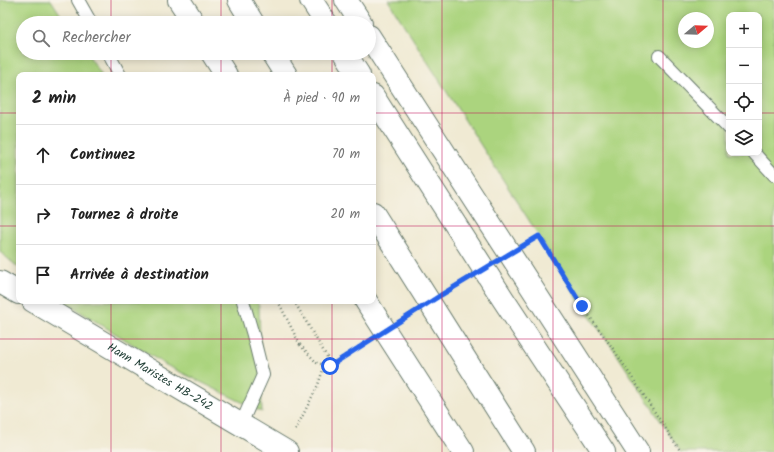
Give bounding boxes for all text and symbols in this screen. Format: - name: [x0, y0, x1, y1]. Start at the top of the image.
- north arrow: [678, 12, 714, 48]
- map controls: [726, 12, 762, 156]
- button: +: [726, 12, 762, 48]
- search box: [16, 16, 376, 60]
- text: Rechercher: [62, 26, 130, 50]
- icon: search: [30, 27, 52, 49]
- button: −: [726, 48, 762, 84]
- button: locate: [726, 84, 762, 120]
- text: 2 min: [32, 85, 76, 112]
- text: À pied · 90 m: [283, 88, 360, 109]
- button: layers: [726, 120, 762, 156]
- text: Continuez: [70, 143, 135, 167]
- icon: ahead: [32, 144, 54, 166]
- text: 70 m: [332, 144, 360, 165]
- text: Tournez à droite: [70, 203, 178, 227]
- icon: right: [32, 204, 54, 226]
- text: 20 m: [330, 204, 360, 225]
- text: Arrivée à destination: [70, 263, 209, 287]
- icon: arrive: [32, 264, 54, 286]
- route end: [573, 297, 591, 315]
- street label: Hann Maristes HB-242: [104, 338, 217, 416]
- route start: [321, 357, 339, 375]

